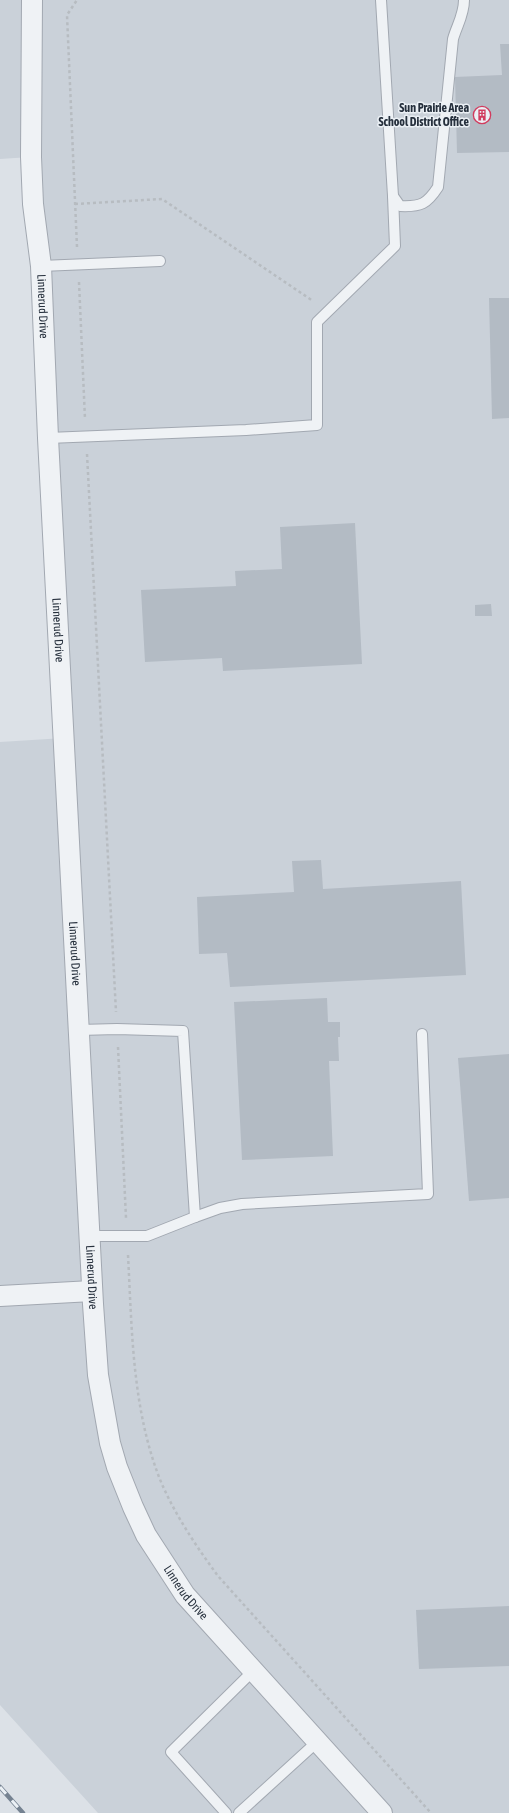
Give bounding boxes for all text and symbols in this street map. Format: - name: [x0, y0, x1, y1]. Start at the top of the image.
- place label: Sun Prairie Area School District Office: [378, 101, 470, 129]
- building icon: Sun Prairie Area School District Office: [472, 105, 492, 125]
- street label: Linnerud Drive: [34, 274, 51, 339]
- street label: Linnerud Drive: [49, 597, 67, 663]
- street label: Linnerud Drive: [66, 921, 83, 986]
- street label: Linnerud Drive: [83, 1245, 100, 1310]
- street label: Linnerud Drive: [161, 1563, 211, 1622]

